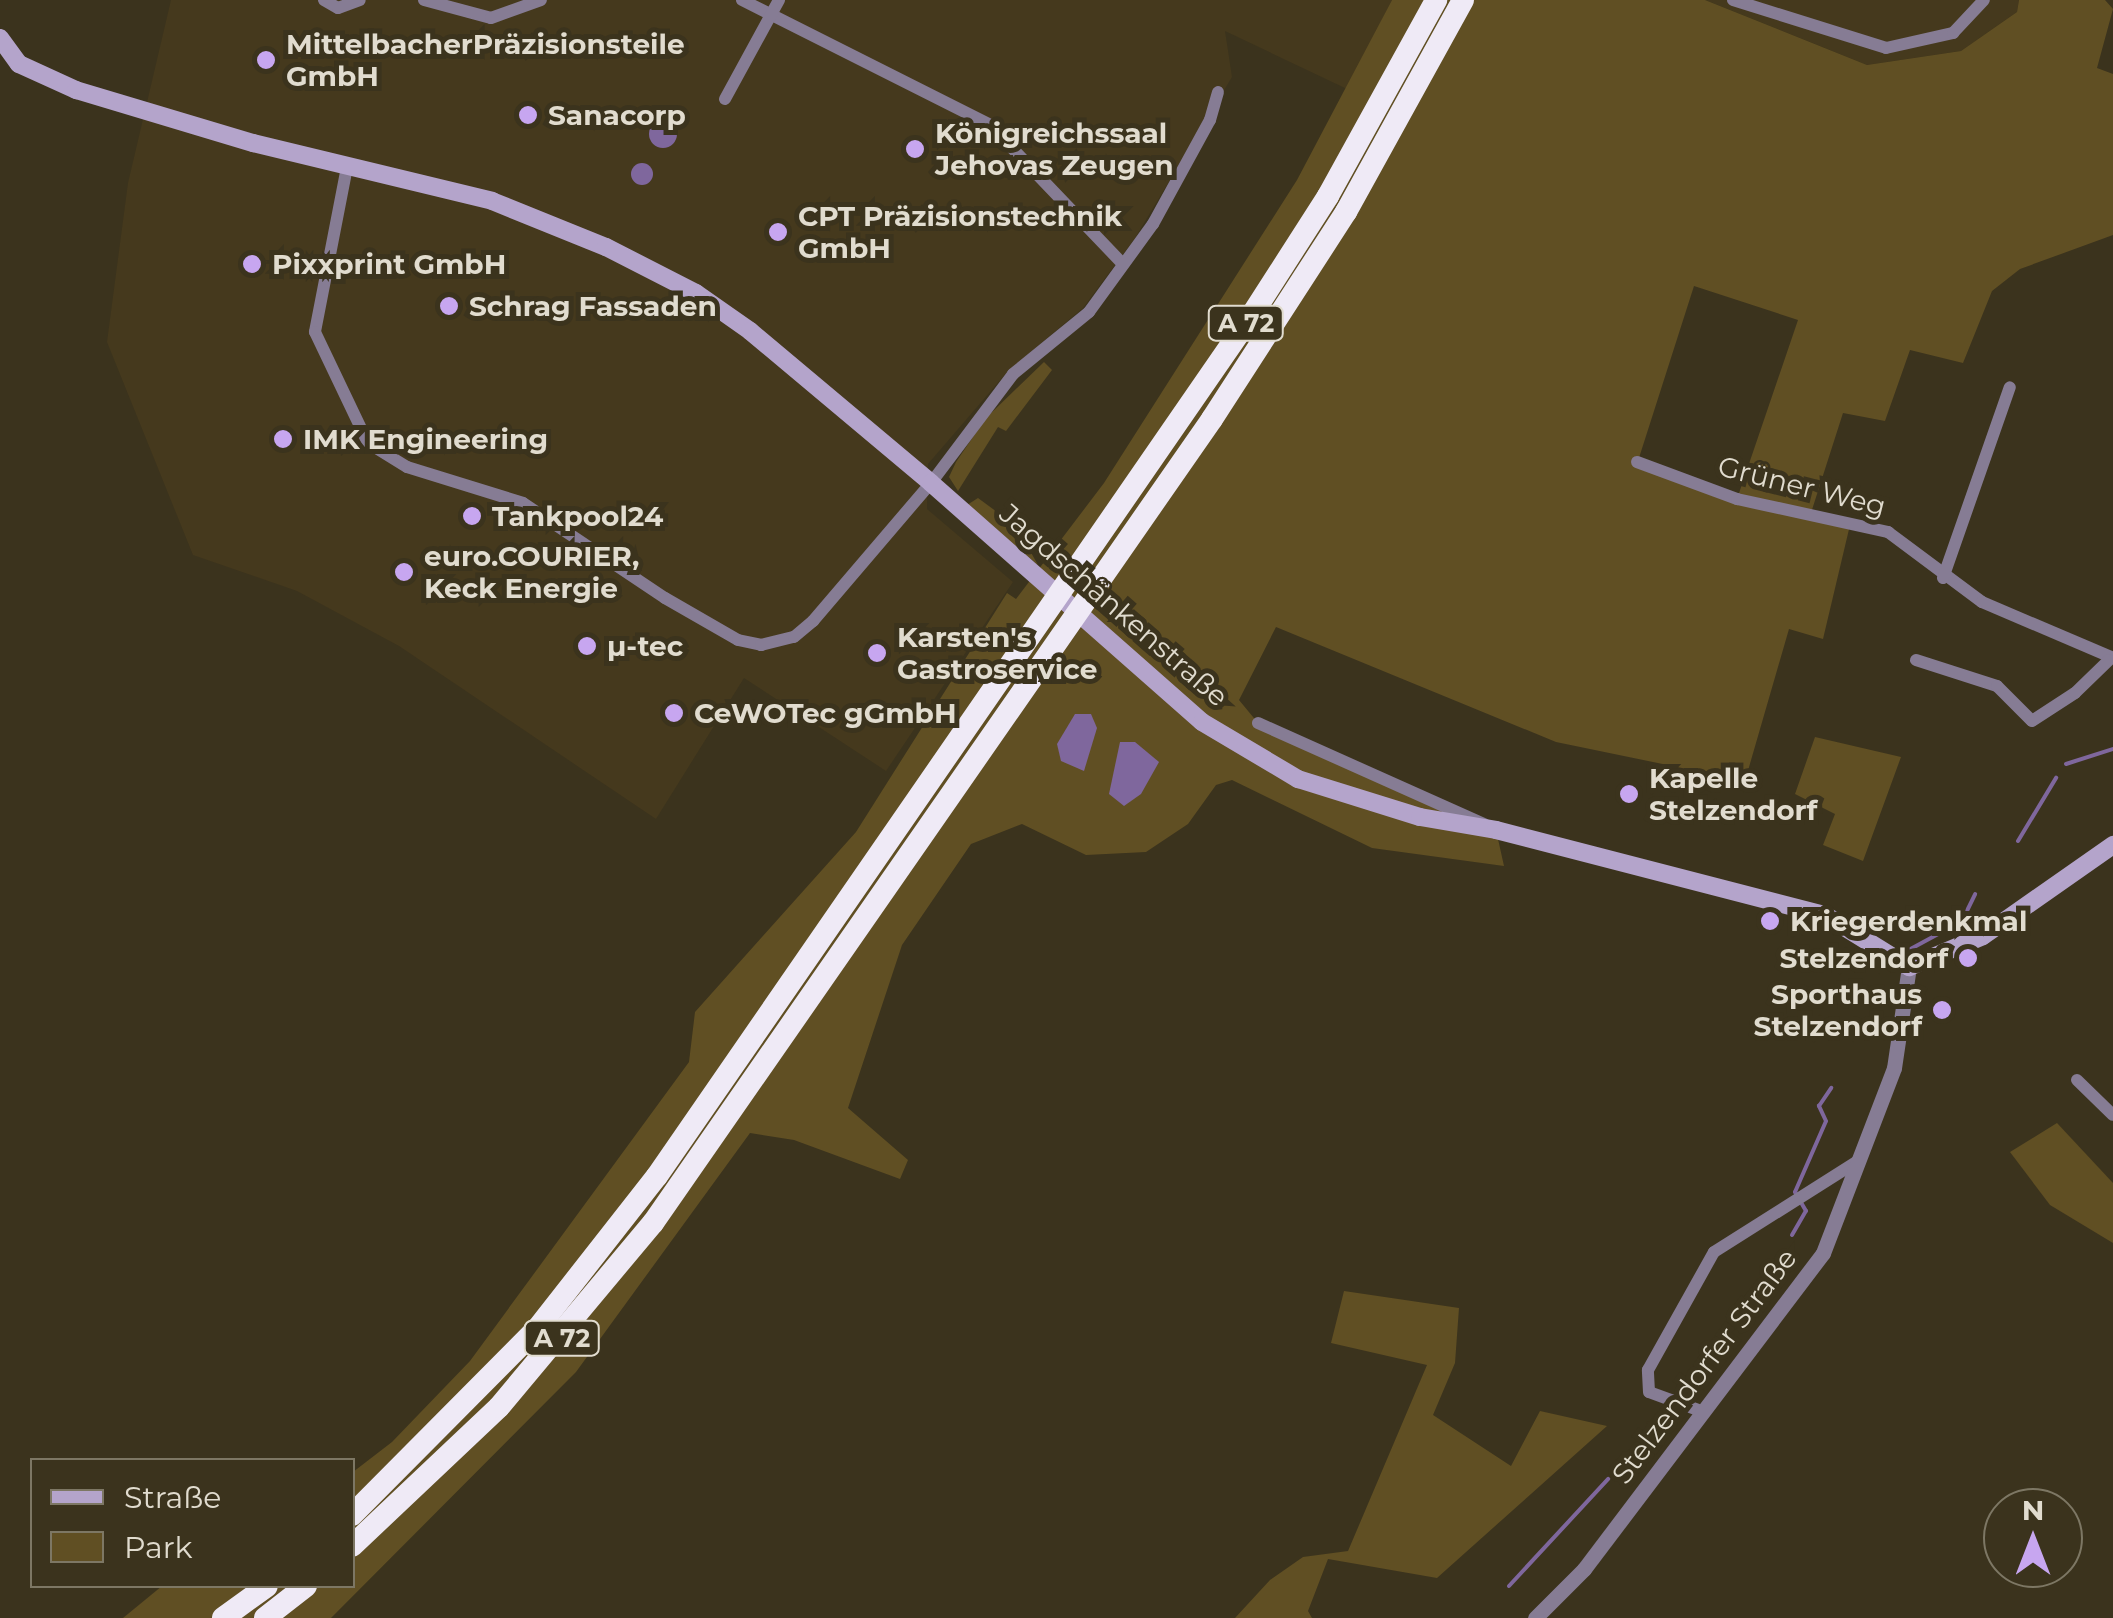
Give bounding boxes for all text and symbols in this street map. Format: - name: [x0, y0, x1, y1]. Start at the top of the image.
- place label: MittelbacherPräzisionsteile GmbH: [286, 27, 685, 93]
- marker: MittelbacherPräzisionsteile GmbH: [255, 49, 277, 71]
- place label: Sanacorp: [548, 98, 686, 132]
- marker: Sanacorp: [517, 104, 539, 126]
- place label: Königreichssaal Jehovas Zeugen: [935, 116, 1174, 182]
- marker: Königreichssaal Jehovas Zeugen: [904, 138, 926, 160]
- place label: CPT Präzisionstechnik GmbH: [798, 199, 1122, 265]
- marker: CPT Präzisionstechnik GmbH: [767, 221, 789, 243]
- place label: Pixxprint GmbH: [272, 247, 506, 281]
- marker: Pixxprint GmbH: [241, 253, 263, 275]
- place label: Schrag Fassaden: [469, 289, 717, 323]
- marker: Schrag Fassaden: [438, 295, 460, 317]
- road number: A 72: [1206, 303, 1286, 343]
- place label: IMK Engineering: [303, 422, 548, 456]
- marker: IMK Engineering: [272, 428, 294, 450]
- street label: Grüner Weg: [1715, 449, 1889, 523]
- street label: Jagdschänkenstraße: [993, 497, 1235, 713]
- place label: Tankpool24: [492, 499, 663, 533]
- marker: Tankpool24: [461, 505, 483, 527]
- place label: euro.COURIER, Keck Energie: [424, 539, 639, 605]
- marker: euro.COURIER, Keck Energie: [393, 561, 415, 583]
- place label: Karsten's Gastroservice: [897, 620, 1097, 686]
- place label: µ-tec: [607, 629, 683, 663]
- marker: µ-tec: [576, 635, 598, 657]
- marker: Karsten's Gastroservice: [866, 642, 888, 664]
- place label: CeWOTec gGmbH: [694, 696, 957, 730]
- marker: CeWOTec gGmbH: [663, 702, 685, 724]
- place label: Kapelle Stelzendorf: [1649, 761, 1817, 827]
- marker: Kapelle Stelzendorf: [1618, 783, 1640, 805]
- place label: Kriegerdenkmal: [1790, 904, 2027, 938]
- marker: Kriegerdenkmal: [1759, 910, 1781, 932]
- place label: Stelzendorf: [1780, 941, 1948, 975]
- marker: Stelzendorf: [1957, 947, 1979, 969]
- place label: Sporthaus Stelzendorf: [1754, 977, 1922, 1043]
- marker: Sporthaus Stelzendorf: [1931, 999, 1953, 1021]
- street label: Stelzendorfer Straße: [1605, 1242, 1803, 1490]
- road number: A 72: [522, 1318, 602, 1358]
- legend: [30, 1458, 355, 1588]
- text: Straße: [124, 1479, 221, 1516]
- north arrow: [1983, 1488, 2083, 1588]
- text: N: [2022, 1493, 2044, 1527]
- text: Park: [124, 1529, 193, 1566]

